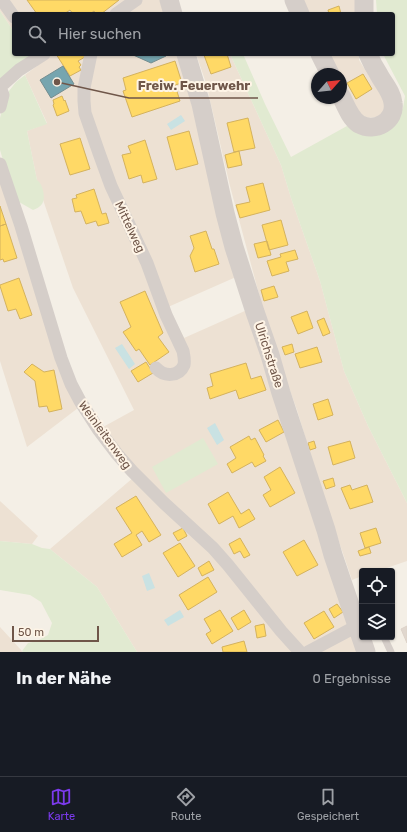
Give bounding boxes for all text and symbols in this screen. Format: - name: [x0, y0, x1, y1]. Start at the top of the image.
- search box: [12, 12, 395, 56]
- icon: search: [26, 23, 48, 45]
- text: Hier suchen: [58, 25, 141, 43]
- north arrow: [311, 68, 347, 104]
- callout: Freiw. Feuerwehr: [129, 73, 258, 98]
- text: Freiw. Feuerwehr: [138, 78, 250, 93]
- street label: Mittelweg: [112, 199, 148, 255]
- street label: Ulrichstraße: [252, 320, 286, 390]
- street label: Weinleitenweg: [76, 398, 134, 472]
- map controls: [359, 568, 395, 640]
- button: locate: [359, 568, 395, 604]
- button: layers: [359, 604, 395, 640]
- scale bar: [12, 624, 99, 643]
- text: 50 m: [18, 626, 44, 639]
- text: In der Nähe: [16, 668, 111, 688]
- text: 0 Ergebnisse: [313, 671, 391, 686]
- tab: Karte: [48, 786, 75, 823]
- tab: Route: [171, 786, 201, 823]
- tab: Gespeichert: [297, 786, 359, 823]

